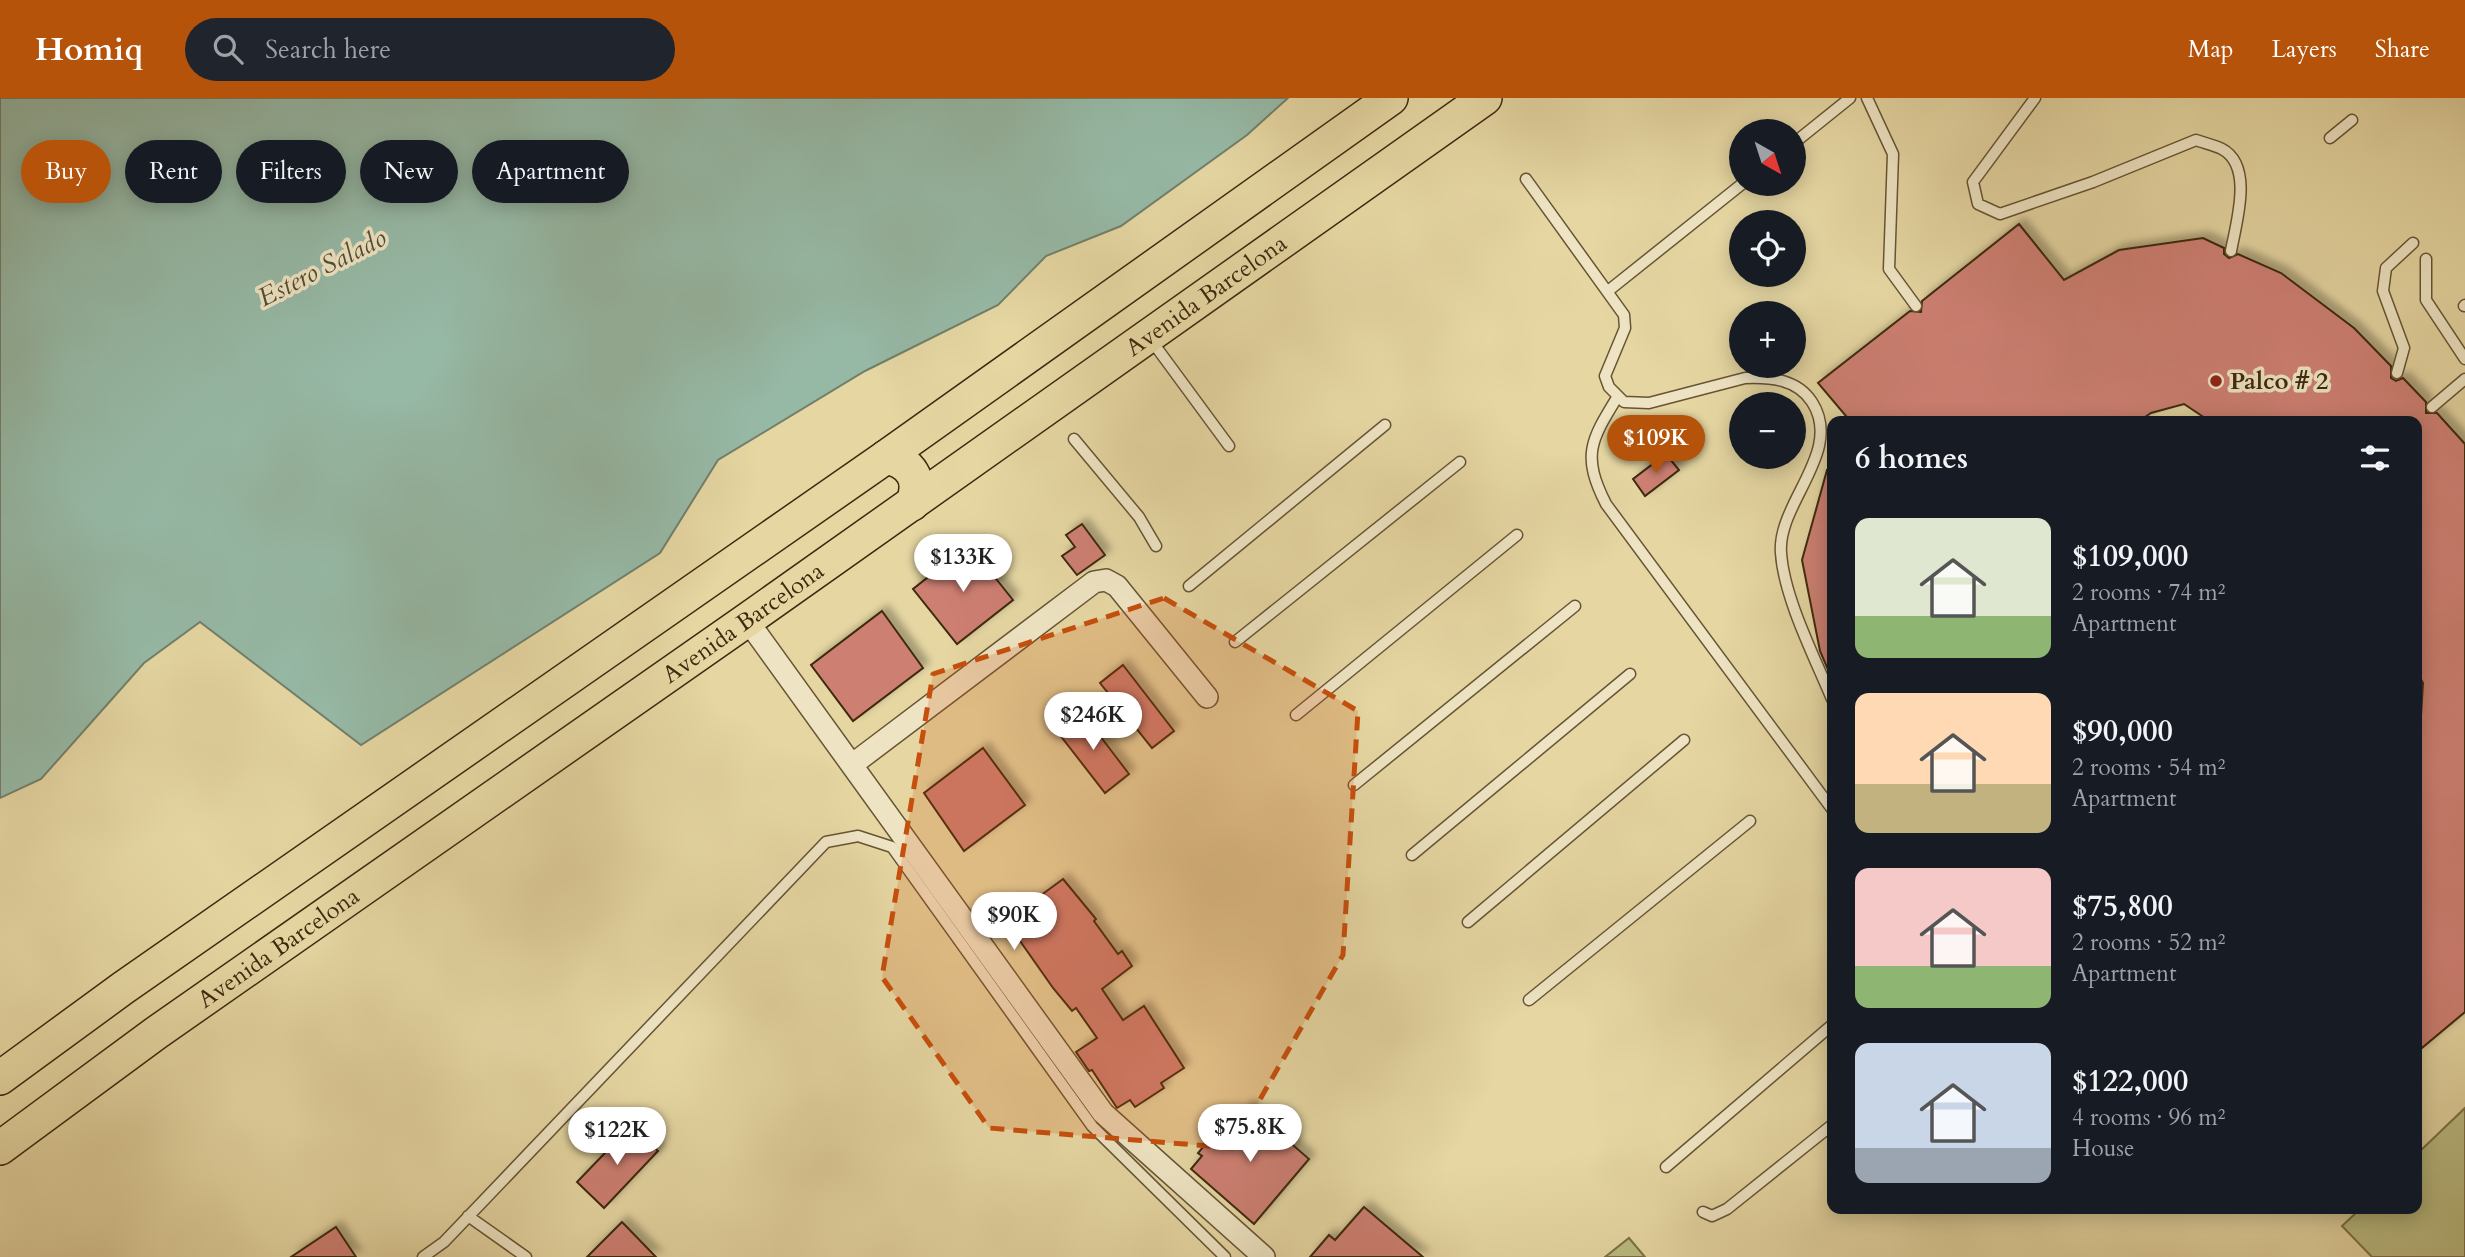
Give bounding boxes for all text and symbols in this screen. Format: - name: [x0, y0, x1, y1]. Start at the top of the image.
- search box: [185, 18, 675, 81]
- text: Homiq: [35, 27, 143, 72]
- icon: search: [209, 30, 247, 68]
- text: Search here: [265, 32, 391, 67]
- text: Map: [2188, 33, 2234, 66]
- text: Layers: [2272, 33, 2337, 66]
- text: Share: [2375, 33, 2430, 66]
- north arrow: [1729, 119, 1806, 196]
- map controls: [1729, 119, 1806, 469]
- chip: Buy: [21, 140, 111, 203]
- chip: Rent: [125, 140, 222, 203]
- chip: Filters: [236, 140, 346, 203]
- chip: New: [360, 140, 458, 203]
- chip: Apartment: [472, 140, 629, 203]
- button: locate: [1729, 210, 1806, 287]
- water label: Estero Salado: [252, 220, 392, 315]
- street label: Avenida Barcelona: [1119, 227, 1294, 364]
- button: +: [1729, 301, 1806, 378]
- place label: Palco # 2: [2230, 365, 2328, 398]
- marker: Palco # 2: [2208, 373, 2224, 389]
- button: −: [1729, 392, 1806, 469]
- pin: $109K: [1607, 416, 1705, 475]
- text: $109K: [1623, 422, 1689, 453]
- text: 6 homes: [1855, 438, 1968, 479]
- icon: filters: [2356, 439, 2394, 477]
- pin: $133K: [914, 534, 1012, 594]
- text: $109,000: [2072, 536, 2188, 577]
- text: $133K: [930, 541, 996, 572]
- icon: home: [1911, 546, 1995, 630]
- street label: Avenida Barcelona: [656, 554, 831, 691]
- text: 2 rooms · 74 m²: [2072, 577, 2225, 608]
- text: Apartment: [2072, 608, 2176, 639]
- pin: $246K: [1044, 692, 1142, 752]
- text: $246K: [1060, 699, 1126, 730]
- text: $90,000: [2072, 711, 2173, 752]
- icon: home: [1911, 721, 1995, 805]
- text: 2 rooms · 54 m²: [2072, 752, 2225, 783]
- text: Apartment: [2072, 783, 2176, 814]
- street label: Avenida Barcelona: [191, 879, 367, 1016]
- text: $75,800: [2072, 886, 2173, 927]
- pin: $90K: [973, 892, 1055, 952]
- icon: home: [1911, 896, 1995, 980]
- text: $90K: [987, 899, 1041, 930]
- text: 2 rooms · 52 m²: [2072, 927, 2225, 958]
- text: Apartment: [2072, 958, 2176, 989]
- text: $122,000: [2072, 1061, 2188, 1102]
- icon: home: [1911, 1071, 1995, 1155]
- text: 4 rooms · 96 m²: [2072, 1102, 2225, 1133]
- pin: $75.8K: [1193, 1104, 1307, 1164]
- pin: $122K: [568, 1108, 666, 1167]
- text: $75.8K: [1214, 1111, 1286, 1142]
- text: $122K: [584, 1114, 650, 1145]
- text: House: [2072, 1133, 2134, 1164]

